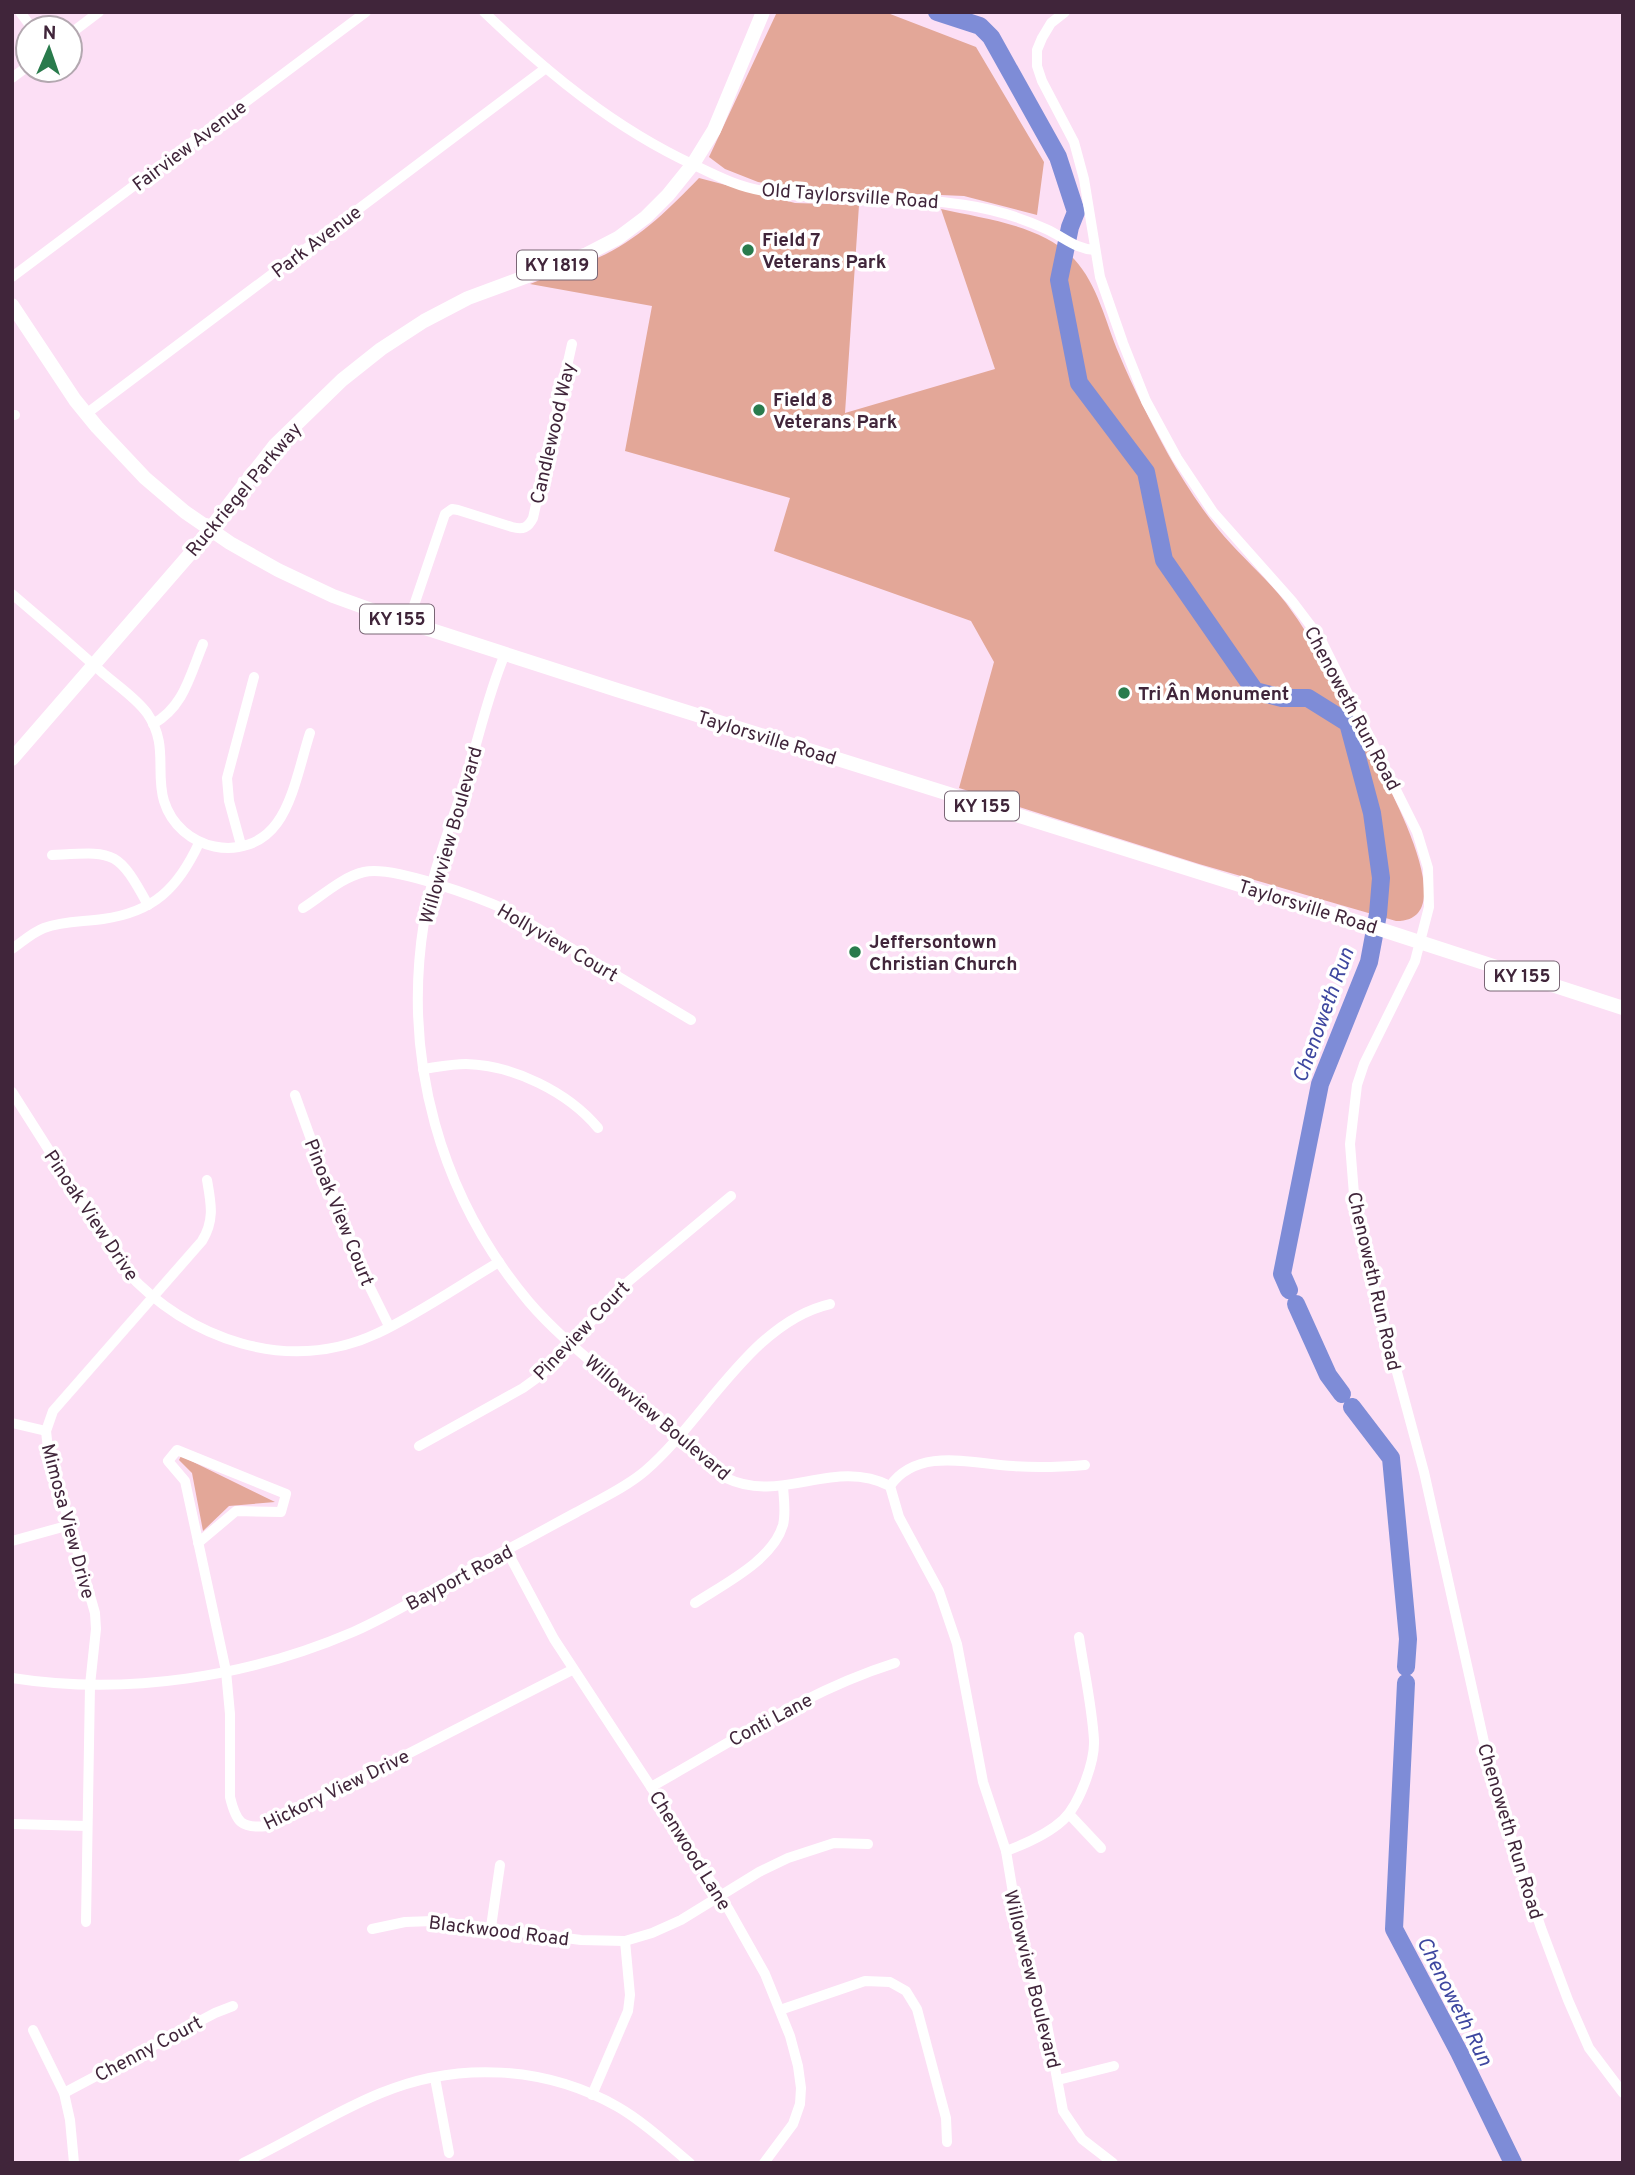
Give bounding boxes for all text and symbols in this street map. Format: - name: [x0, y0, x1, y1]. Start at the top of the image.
- north arrow: [14, 14, 84, 84]
- text: N: [42, 22, 57, 46]
- street label: Fairview Avenue: [128, 96, 252, 197]
- street label: Old Taylorsville Road: [760, 179, 939, 215]
- street label: Park Avenue: [267, 201, 367, 284]
- place label: Field 7 Veterans Park: [762, 229, 887, 275]
- marker: Field 7 Veterans Park: [740, 242, 756, 258]
- road number: KY 1819: [517, 250, 597, 279]
- street label: Candlewood Way: [526, 360, 582, 507]
- place label: Field 8 Veterans Park: [773, 389, 898, 435]
- marker: Field 8 Veterans Park: [751, 402, 767, 418]
- street label: Ruckriegel Parkway: [181, 418, 308, 562]
- road number: KY 155: [360, 604, 434, 634]
- street label: Chenoweth Run Road: [1298, 623, 1405, 795]
- place label: Tri Ân Monument: [1138, 682, 1289, 707]
- marker: Tri Ân Monument: [1116, 685, 1132, 701]
- street label: Taylorsville Road: [694, 706, 839, 771]
- street label: Willowview Boulevard: [415, 744, 489, 927]
- road number: KY 155: [945, 792, 1019, 820]
- street label: Taylorsville Road: [1235, 875, 1380, 940]
- street label: Hollyview Court: [492, 899, 622, 988]
- place label: Jeffersontown Christian Church: [869, 931, 1018, 977]
- marker: Jeffersontown Christian Church: [847, 944, 863, 960]
- water label: Chenoweth Run: [1287, 944, 1362, 1087]
- road number: KY 155: [1485, 961, 1559, 990]
- street label: Pinoak View Court: [298, 1136, 379, 1290]
- street label: Pinoak View Drive: [38, 1146, 143, 1286]
- street label: Chenoweth Run Road: [1341, 1190, 1405, 1373]
- street label: Pineview Court: [529, 1277, 636, 1386]
- street label: Willowview Boulevard: [579, 1350, 735, 1487]
- street label: Mimosa View Drive: [35, 1441, 99, 1602]
- street label: Bayport Road: [402, 1541, 518, 1617]
- street label: Conti Lane: [725, 1689, 817, 1753]
- street label: Chenoweth Run Road: [1471, 1741, 1547, 1923]
- street label: Hickory View Drive: [260, 1745, 414, 1836]
- street label: Chenwood Lane: [643, 1787, 736, 1915]
- street label: Willowview Boulevard: [997, 1888, 1065, 2071]
- street label: Blackwood Road: [427, 1911, 570, 1953]
- water label: Chenoweth Run: [1409, 1932, 1498, 2072]
- street label: Chenny Court: [91, 2011, 207, 2088]

